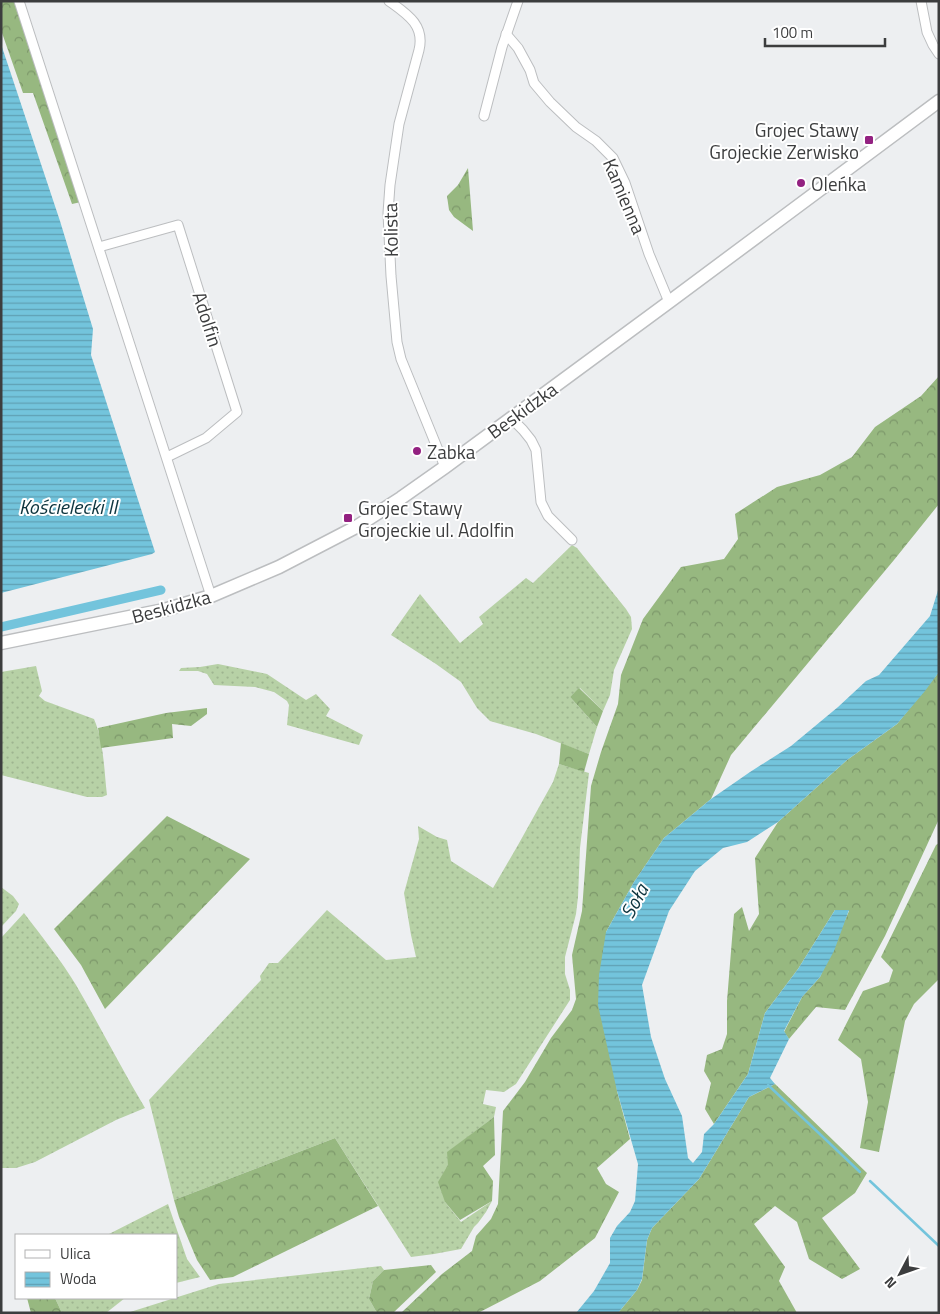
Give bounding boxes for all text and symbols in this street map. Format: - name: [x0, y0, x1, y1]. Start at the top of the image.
- scale bar: [765, 15, 885, 47]
- text: 100 m: [772, 21, 813, 44]
- place label: Grojec Stawy Grojeckie Zerwisko: [709, 115, 859, 166]
- marker: Grojec Stawy Grojeckie Zerwisko: [863, 134, 875, 146]
- street label: Kamienna: [596, 154, 654, 239]
- place label: Oleńka: [811, 169, 867, 198]
- marker: Oleńka: [795, 177, 807, 189]
- street label: Kolista: [375, 202, 405, 257]
- street label: Adolfin: [186, 288, 230, 350]
- street label: Beskidzka: [481, 374, 564, 445]
- place label: Zabka: [427, 437, 476, 466]
- marker: Zabka: [411, 445, 423, 457]
- water label: Kościelecki II: [19, 491, 119, 522]
- place label: Grojec Stawy Grojeckie ul. Adolfin: [358, 493, 514, 544]
- marker: Grojec Stawy Grojeckie ul. Adolfin: [342, 512, 354, 524]
- street label: Beskidzka: [128, 581, 214, 630]
- water label: Soła: [612, 877, 656, 924]
- legend: [15, 1234, 178, 1299]
- text: Ulica: [60, 1242, 91, 1265]
- north arrow: [875, 1249, 925, 1299]
- text: Woda: [60, 1267, 97, 1290]
- text: N: [879, 1272, 901, 1293]

